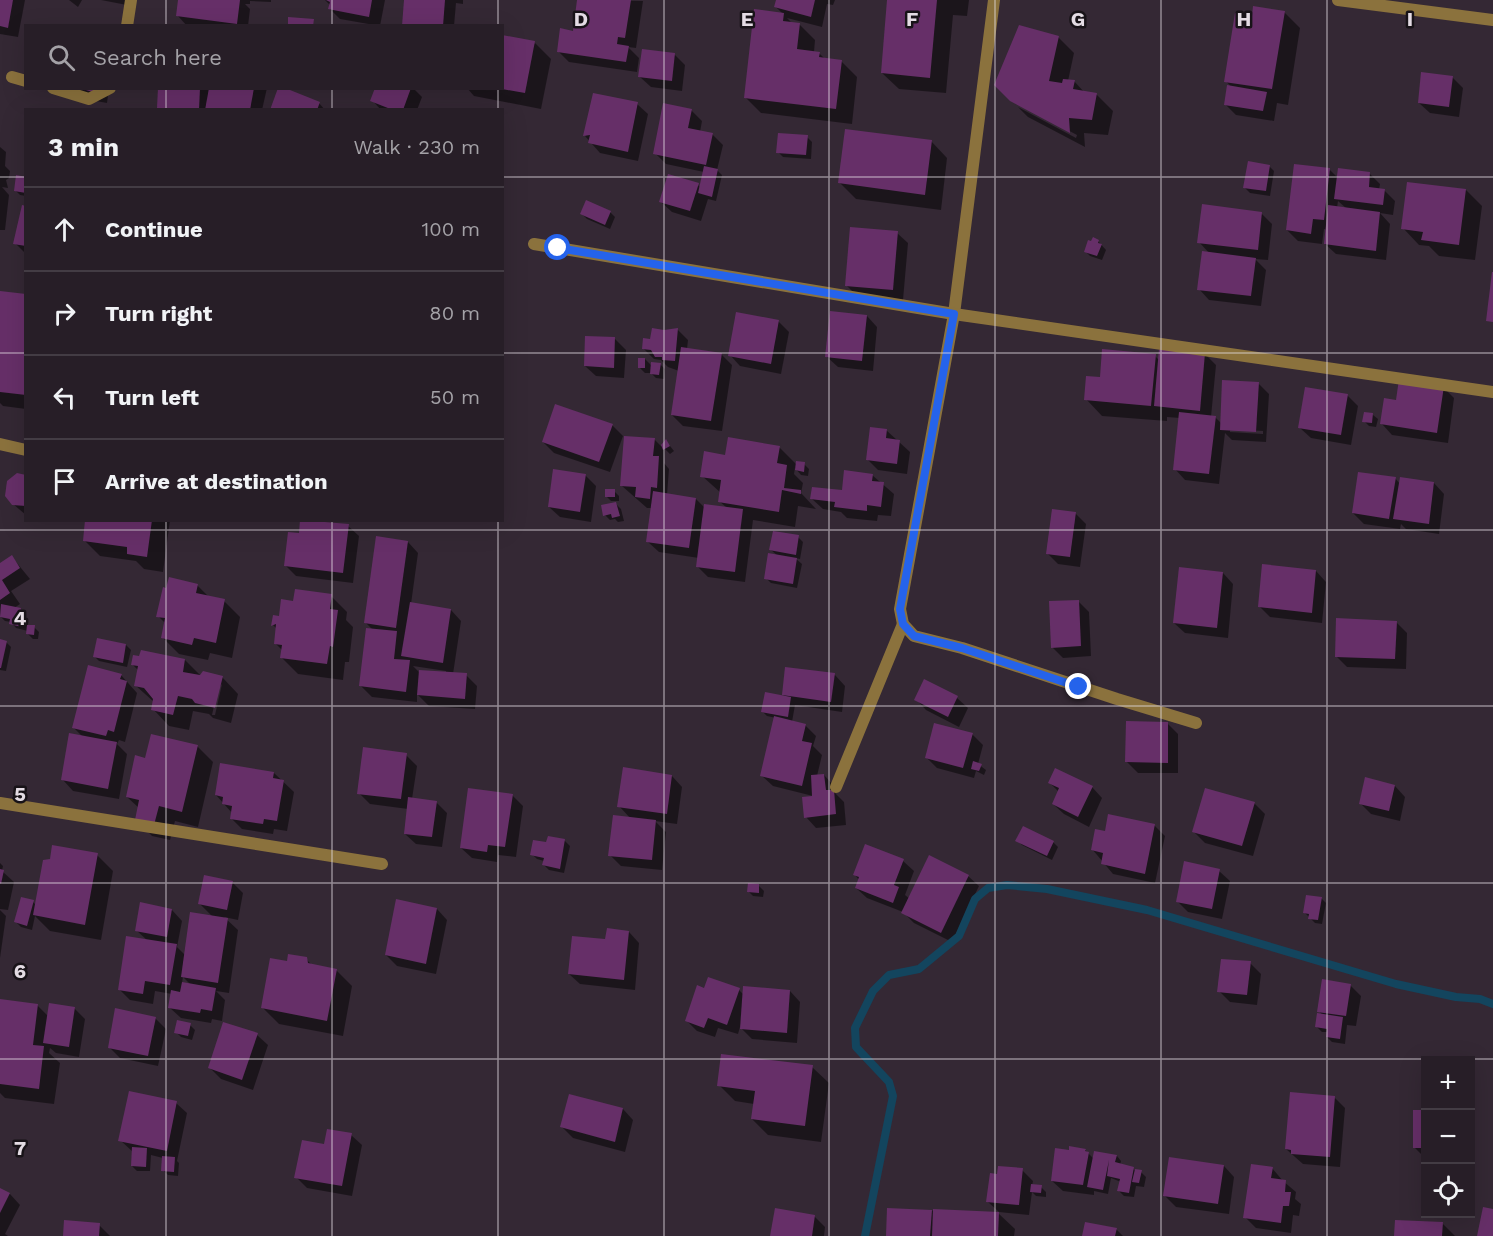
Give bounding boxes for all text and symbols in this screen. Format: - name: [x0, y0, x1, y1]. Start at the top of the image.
- text: D: [574, 7, 588, 31]
- text: E: [741, 7, 753, 31]
- text: F: [906, 7, 918, 31]
- text: G: [1071, 7, 1085, 31]
- text: H: [1237, 7, 1251, 31]
- text: I: [1407, 7, 1413, 31]
- search box: [24, 24, 504, 90]
- icon: search: [45, 41, 78, 74]
- text: Search here: [93, 45, 222, 70]
- text: 3 min: [48, 132, 119, 162]
- text: Walk · 230 m: [353, 135, 480, 159]
- icon: ahead: [48, 213, 81, 246]
- text: Continue: [105, 217, 203, 242]
- text: 100 m: [421, 217, 480, 241]
- route start: [544, 234, 570, 260]
- icon: right: [48, 297, 81, 330]
- text: Turn right: [105, 301, 212, 326]
- text: 80 m: [429, 301, 480, 325]
- icon: left: [48, 381, 81, 414]
- text: Turn left: [105, 385, 199, 410]
- text: 50 m: [430, 385, 480, 409]
- icon: arrive: [48, 465, 81, 498]
- text: Arrive at destination: [105, 469, 328, 494]
- text: 4: [14, 606, 27, 630]
- route end: [1065, 673, 1091, 699]
- text: 5: [14, 782, 26, 806]
- text: 6: [14, 959, 26, 983]
- map controls: [1421, 1056, 1475, 1218]
- button: +: [1421, 1056, 1475, 1110]
- button: −: [1421, 1110, 1475, 1164]
- text: 7: [14, 1136, 26, 1160]
- button: locate: [1421, 1164, 1475, 1218]

